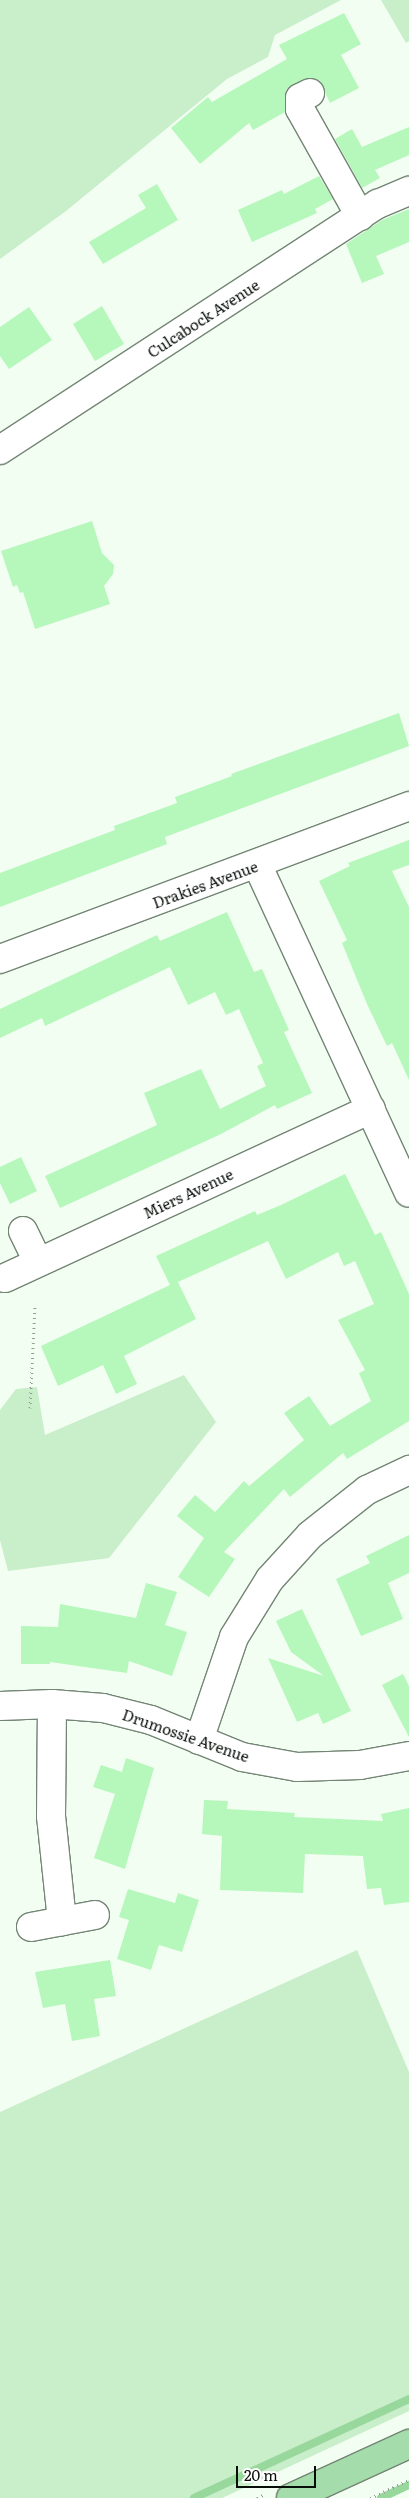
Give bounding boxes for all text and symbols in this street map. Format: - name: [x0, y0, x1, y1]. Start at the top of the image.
- street label: Culcabock Avenue: [144, 275, 262, 361]
- street label: Drakies Avenue: [150, 857, 260, 911]
- street label: Miers Avenue: [140, 1164, 236, 1222]
- street label: Drumossie Avenue: [120, 1705, 252, 1765]
- scale bar: [239, 2456, 319, 2488]
- text: 20 m: [244, 2463, 278, 2486]

